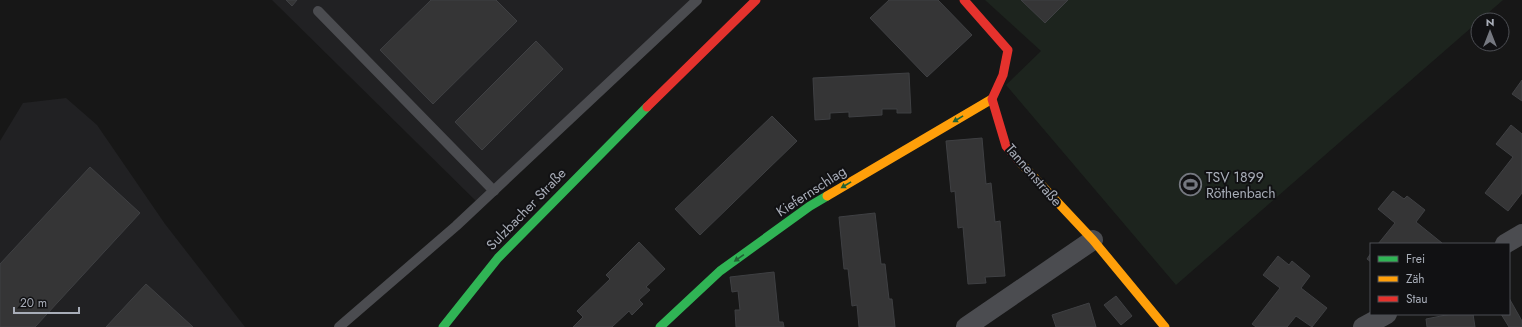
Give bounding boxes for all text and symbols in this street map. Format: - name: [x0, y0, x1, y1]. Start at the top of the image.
- north arrow: [1470, 12, 1510, 52]
- text: N: [1486, 14, 1494, 30]
- one-way arrow: [952, 115, 964, 122]
- street label: Tannenstraße: [1001, 139, 1067, 211]
- street label: Kiefernschlag: [772, 161, 850, 221]
- street label: Sulzbacher Straße: [482, 163, 570, 255]
- place label: TSV 1899 Röthenbach: [1206, 167, 1276, 203]
- sports icon: TSV 1899 Röthenbach: [1178, 172, 1204, 198]
- one-way arrow: [840, 181, 852, 188]
- legend: [1370, 243, 1510, 315]
- text: Frei: [1406, 250, 1425, 268]
- one-way arrow: [733, 254, 744, 262]
- text: Zäh: [1406, 270, 1425, 288]
- scale bar: [14, 289, 79, 315]
- text: Stau: [1406, 290, 1428, 308]
- text: 20 m: [20, 294, 47, 312]

